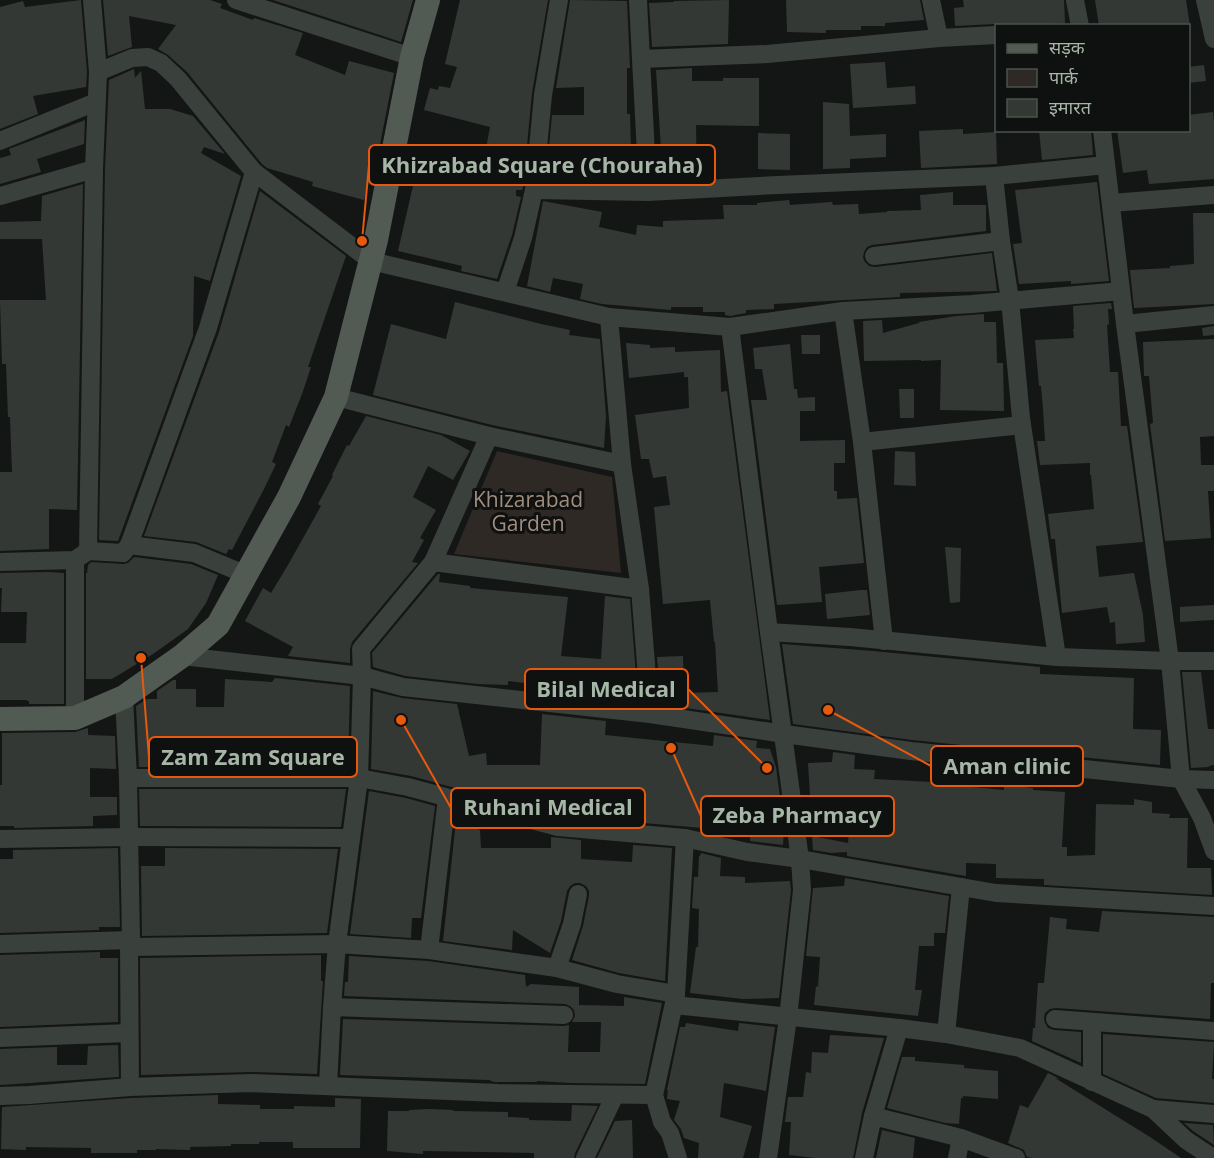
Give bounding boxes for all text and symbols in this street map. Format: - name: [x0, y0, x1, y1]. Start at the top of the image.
- legend: [995, 24, 1190, 132]
- text: सड़क: [1049, 35, 1086, 59]
- text: पार्क: [1049, 65, 1079, 89]
- text: इमारत: [1049, 95, 1092, 119]
- callout: Khizrabad Square (Chouraha): [369, 145, 715, 185]
- text: Khizrabad Square (Chouraha): [381, 149, 703, 179]
- park label: Khizarabad Garden: [473, 485, 583, 537]
- callout: Bilal Medical: [525, 669, 688, 709]
- text: Bilal Medical: [536, 673, 676, 703]
- callout: Zam Zam Square: [149, 737, 357, 777]
- text: Zam Zam Square: [161, 741, 345, 771]
- callout: Aman clinic: [931, 746, 1083, 786]
- text: Aman clinic: [943, 750, 1071, 780]
- callout: Ruhani Medical: [451, 788, 645, 828]
- text: Ruhani Medical: [463, 791, 633, 821]
- callout: Zeba Pharmacy: [701, 796, 894, 836]
- text: Zeba Pharmacy: [713, 799, 882, 829]

